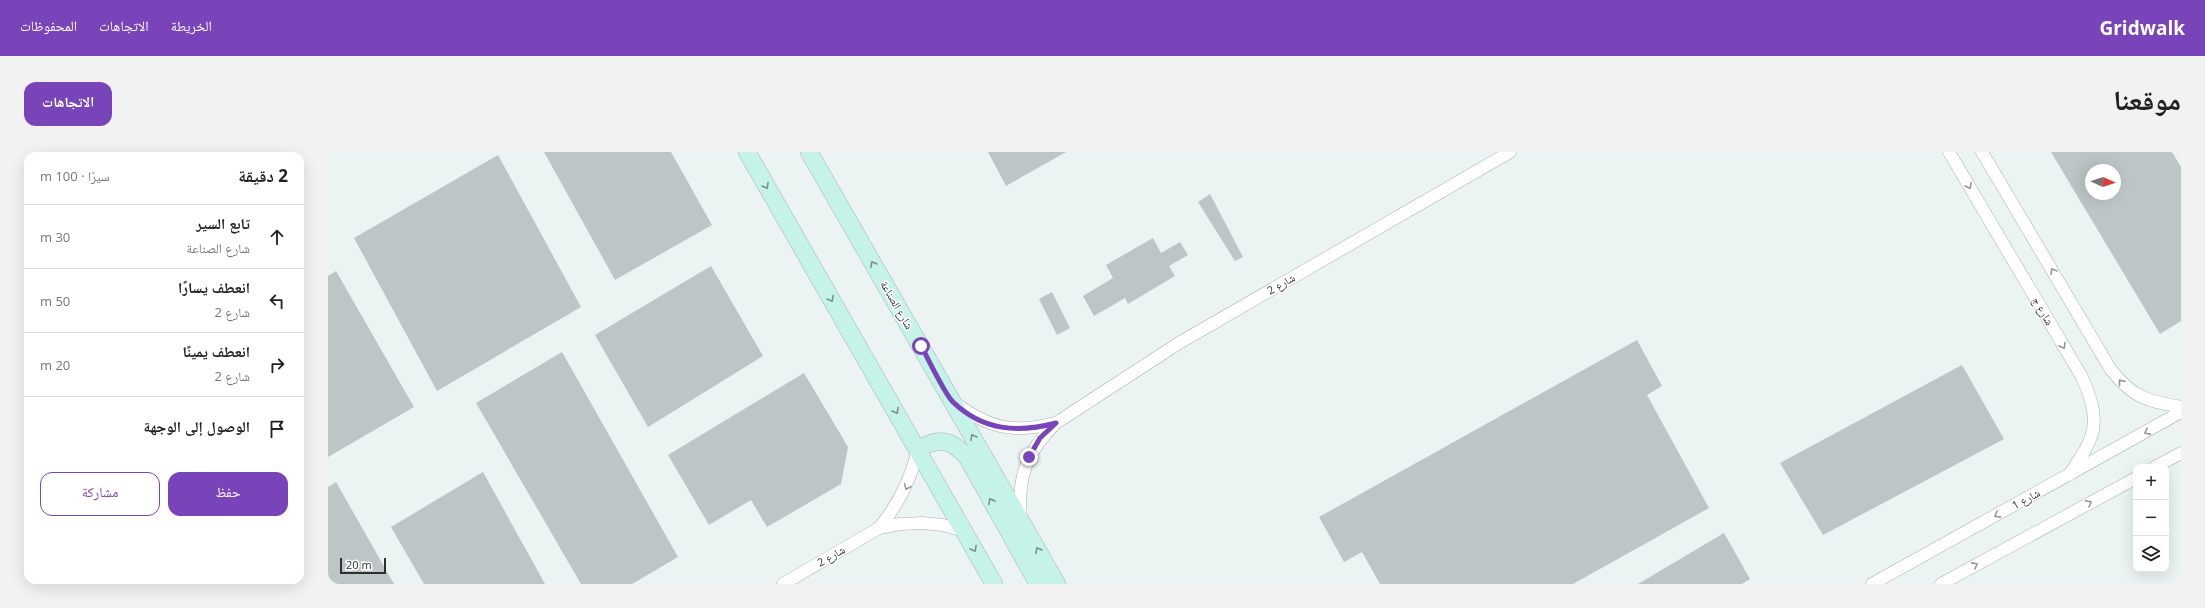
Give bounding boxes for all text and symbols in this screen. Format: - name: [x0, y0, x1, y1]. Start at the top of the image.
- text: Gridwalk: [2099, 15, 2185, 41]
- text: المحفوظات: [20, 16, 77, 35]
- text: الاتجاهات: [99, 16, 149, 35]
- text: الخريطة: [171, 16, 212, 35]
- text: موقعنا: [2113, 80, 2181, 118]
- button: الاتجاهات: [24, 82, 112, 126]
- text: 2 دقيقة: [238, 164, 288, 187]
- north arrow: [2085, 164, 2121, 200]
- text: سيرًا · 100 m: [40, 167, 110, 185]
- one-way arrow: [762, 182, 769, 189]
- one-way arrow: [1964, 182, 1972, 189]
- text: تابع السير: [196, 213, 250, 233]
- icon: ahead: [266, 226, 288, 248]
- text: 30 m: [40, 228, 70, 246]
- text: شارع الصناعة: [186, 239, 250, 257]
- one-way arrow: [871, 261, 878, 268]
- one-way arrow: [2050, 268, 2057, 275]
- street label: شارع 2: [1264, 270, 1298, 298]
- text: انعطف يسارًا: [178, 277, 250, 297]
- street label: شارع الصناعة: [877, 278, 917, 332]
- icon: left: [266, 290, 288, 312]
- text: 50 m: [40, 292, 70, 310]
- one-way arrow: [827, 294, 834, 302]
- street label: شارع ج: [2029, 294, 2058, 328]
- text: شارع 2: [214, 303, 250, 321]
- route start: [912, 337, 930, 355]
- text: انعطف يمينًا: [182, 341, 250, 361]
- one-way arrow: [2059, 342, 2066, 349]
- icon: right: [266, 354, 288, 376]
- text: 20 m: [40, 356, 70, 374]
- text: شارع 2: [214, 367, 250, 385]
- one-way arrow: [2118, 379, 2125, 386]
- one-way arrow: [891, 407, 898, 414]
- text: الوصول إلى الوجهة: [144, 416, 250, 436]
- icon: arrive: [266, 418, 288, 440]
- one-way arrow: [2144, 427, 2151, 434]
- one-way arrow: [971, 434, 978, 441]
- route end: [1020, 448, 1038, 466]
- map controls: [2133, 464, 2169, 572]
- button: +: [2133, 464, 2169, 500]
- button: مشاركة: [40, 472, 160, 516]
- button: حفظ: [168, 472, 288, 516]
- one-way arrow: [903, 483, 911, 490]
- street label: شارع 1: [2009, 485, 2043, 512]
- one-way arrow: [989, 498, 996, 505]
- button: −: [2133, 500, 2169, 536]
- one-way arrow: [2085, 501, 2092, 508]
- one-way arrow: [1994, 510, 2001, 518]
- button: layers: [2133, 536, 2169, 572]
- street label: شارع 2: [814, 542, 848, 570]
- one-way arrow: [969, 544, 977, 552]
- one-way arrow: [1035, 547, 1042, 554]
- scale bar: [340, 556, 386, 575]
- text: 20 m: [346, 557, 372, 572]
- one-way arrow: [1971, 563, 1978, 570]

